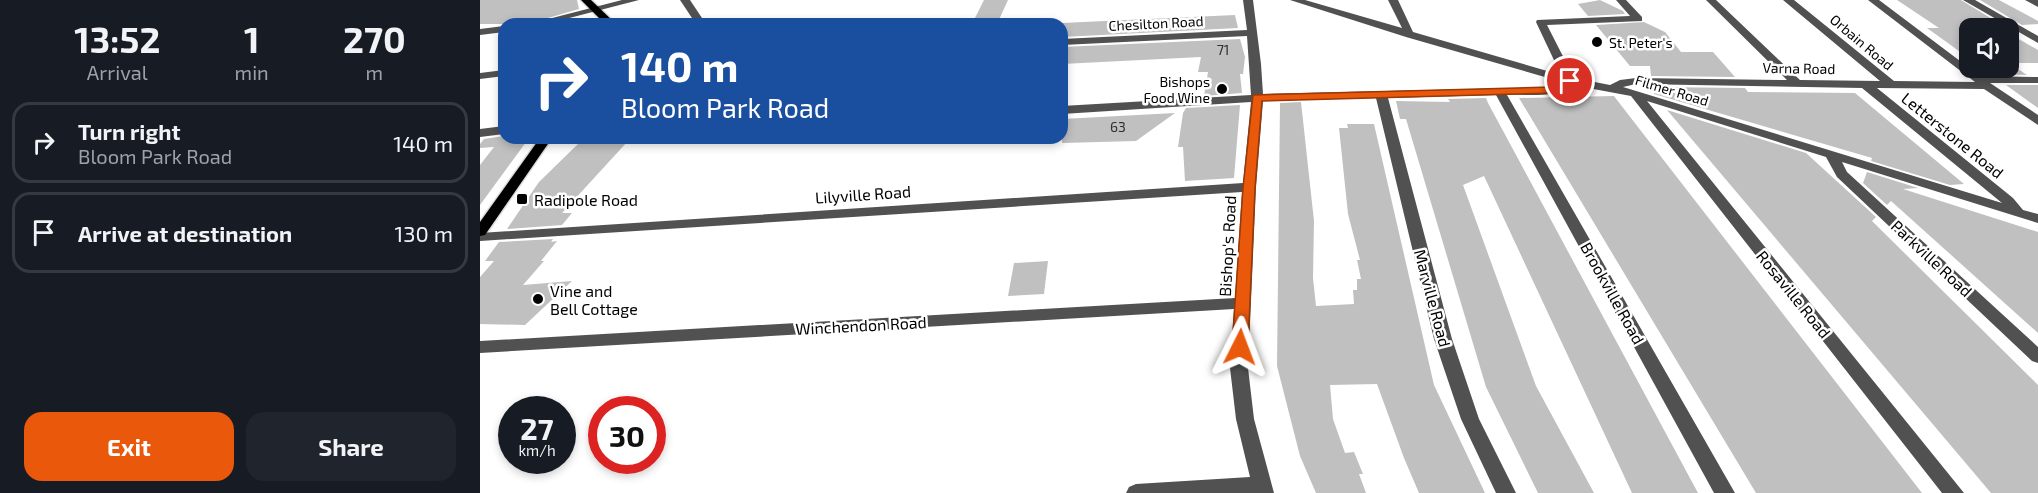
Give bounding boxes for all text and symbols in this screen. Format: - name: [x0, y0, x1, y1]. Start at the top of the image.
- street label: Orbain Road: [1827, 11, 1897, 73]
- street label: Chesilton Road: [1108, 12, 1204, 34]
- text: 13:52: [74, 17, 160, 60]
- text: 1: [244, 17, 259, 60]
- text: 270: [343, 17, 406, 60]
- map controls: [1959, 18, 2019, 78]
- button: sound: [1959, 18, 2019, 78]
- place label: St. Peter's: [1609, 34, 1673, 51]
- marker: St. Peter's: [1590, 35, 1604, 49]
- text: 140 m: [621, 40, 738, 90]
- house number: 71: [1217, 41, 1229, 58]
- icon: right: [522, 42, 600, 120]
- pin: [1544, 55, 1595, 106]
- street label: Varna Road: [1763, 59, 1835, 77]
- text: Arrival: [87, 60, 148, 84]
- text: min: [235, 60, 269, 84]
- text: m: [366, 60, 383, 84]
- icon: arrive: [1553, 64, 1586, 97]
- street label: Filmer Road: [1633, 71, 1711, 109]
- place label: Bishops Food Wine: [1143, 73, 1210, 106]
- marker: Bishops Food Wine: [1215, 82, 1229, 96]
- street label: Letterstone Road: [1898, 88, 2008, 182]
- text: Bloom Park Road: [621, 91, 829, 123]
- text: Turn right: [78, 118, 180, 144]
- house number: 63: [1110, 118, 1126, 135]
- icon: right: [27, 126, 60, 159]
- text: 140 m: [393, 130, 453, 156]
- text: Bloom Park Road: [78, 144, 232, 168]
- street label: Lilyville Road: [814, 181, 912, 207]
- place label: Radipole Road: [534, 190, 638, 209]
- marker: Radipole Road: [515, 192, 529, 206]
- street label: Bishop's Road: [1215, 195, 1239, 297]
- icon: arrive: [27, 216, 60, 249]
- street label: Parkville Road: [1888, 216, 1976, 300]
- text: Arrive at destination: [78, 220, 292, 246]
- text: 130 m: [395, 220, 453, 246]
- street label: Brookville Road: [1577, 239, 1649, 347]
- street label: Marville Road: [1411, 247, 1455, 349]
- street label: Rosaville Road: [1753, 247, 1835, 341]
- place label: Vine and Bell Cottage: [550, 281, 638, 318]
- marker: Vine and Bell Cottage: [531, 292, 545, 306]
- street label: Winchendon Road: [795, 312, 927, 338]
- position arrow: [1208, 315, 1272, 379]
- speed limit sign: 30: [588, 396, 666, 474]
- text: 27: [520, 410, 554, 446]
- button: Exit: [24, 412, 234, 481]
- button: Share: [246, 412, 456, 481]
- text: km/h: [518, 441, 556, 459]

